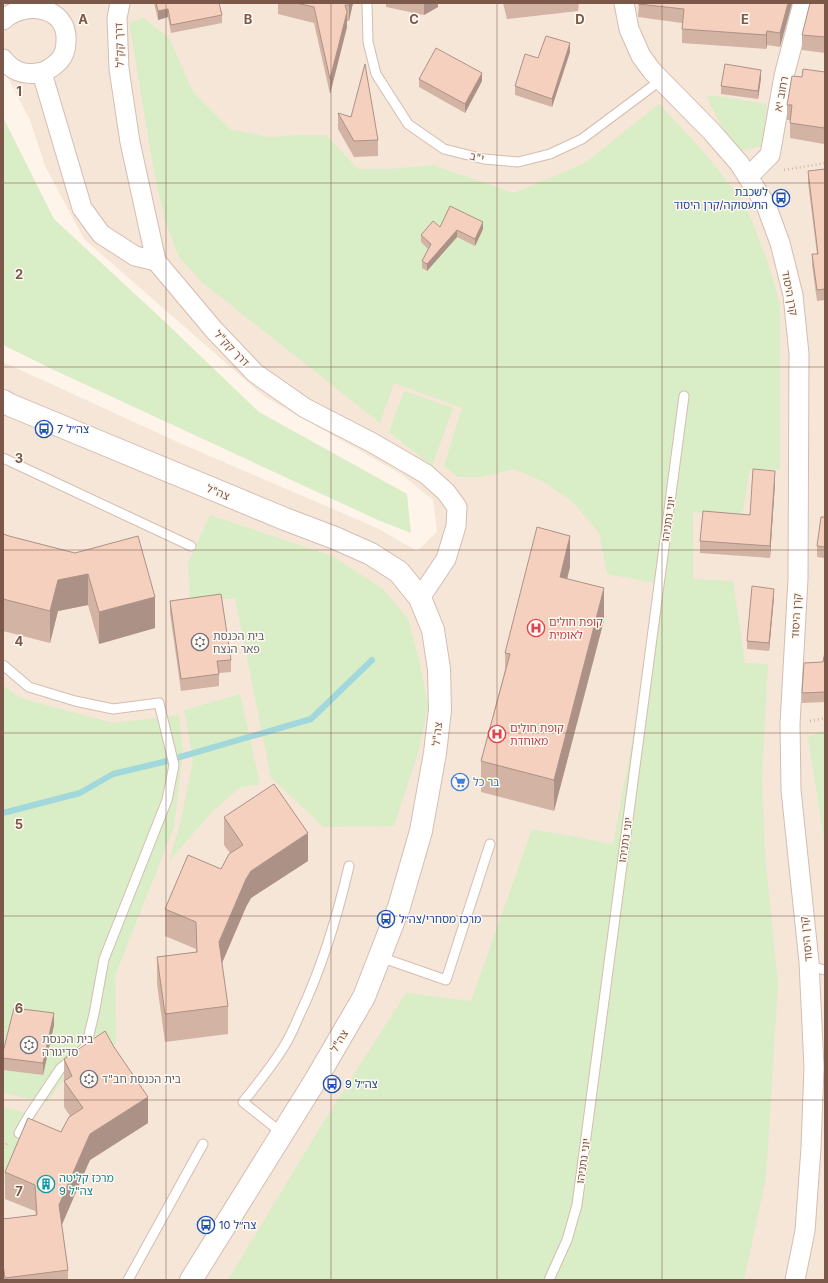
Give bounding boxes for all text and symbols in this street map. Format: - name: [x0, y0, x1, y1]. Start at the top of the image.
- text: A: [78, 11, 88, 27]
- text: B: [244, 11, 253, 27]
- text: C: [409, 11, 419, 27]
- text: D: [575, 11, 585, 27]
- text: E: [741, 11, 749, 27]
- street label: דרך קק"ל: [111, 22, 127, 68]
- street label: רחוב יא: [771, 75, 791, 113]
- text: 1: [16, 83, 22, 99]
- street label: י"ב: [468, 149, 486, 165]
- place label: לשכבת התעסוקה/קרן היסוד: [674, 185, 768, 212]
- bus stop icon: לשכבת התעסוקה/קרן היסוד: [771, 188, 791, 208]
- text: 2: [15, 266, 23, 282]
- street label: קרן היסוד: [779, 269, 801, 317]
- street label: דרך קק"ל: [211, 327, 253, 369]
- bus stop icon: צה״ל 7: [34, 419, 54, 439]
- place label: צה״ל 7: [57, 422, 89, 436]
- text: 3: [15, 450, 23, 466]
- street label: צה"ל: [204, 481, 232, 503]
- street label: יוני נתניהו: [658, 495, 678, 543]
- street label: קרן היסוד: [788, 593, 804, 639]
- place label: קופת חולים לאומית: [549, 615, 603, 642]
- hospital icon: קופת חולים לאומית: [526, 618, 546, 638]
- place label: בית הכנסת פאר הנצח: [213, 629, 264, 656]
- synagogue icon: בית הכנסת פאר הנצח: [190, 632, 210, 652]
- text: 4: [15, 633, 24, 649]
- street label: צה"ל: [429, 721, 445, 747]
- place label: קופת חולים מאוחדת: [510, 721, 564, 748]
- hospital icon: קופת חולים מאוחדת: [487, 724, 507, 744]
- supermarket icon: בר כל: [450, 772, 470, 792]
- place label: בר כל: [473, 775, 499, 789]
- text: 5: [15, 816, 23, 832]
- street label: יוני נתניהו: [615, 816, 635, 864]
- bus stop icon: מרכז מסחרי/צה״ל: [376, 909, 396, 929]
- place label: מרכז מסחרי/צה״ל: [399, 912, 481, 926]
- street label: קרן היסוד: [797, 915, 815, 962]
- text: 6: [15, 1000, 23, 1016]
- street label: צה"ל: [327, 1027, 351, 1055]
- place label: בית הכנסת סדיגורה: [42, 1032, 93, 1059]
- synagogue icon: בית הכנסת סדיגורה: [19, 1035, 39, 1055]
- synagogue icon: בית הכנסת חב"ד: [79, 1069, 99, 1089]
- place label: בית הכנסת חב"ד: [102, 1072, 181, 1086]
- bus stop icon: צה״ל 9: [322, 1074, 342, 1094]
- place label: צה״ל 9: [345, 1077, 378, 1091]
- street label: יוני נתניהו: [573, 1137, 593, 1185]
- place label: מרכז קליטה צה"ל 9: [59, 1171, 114, 1198]
- building icon: מרכז קליטה צה"ל 9: [36, 1174, 56, 1194]
- text: 7: [15, 1183, 23, 1199]
- bus stop icon: צה״ל 10: [196, 1215, 216, 1235]
- place label: צה״ל 10: [219, 1218, 256, 1232]

